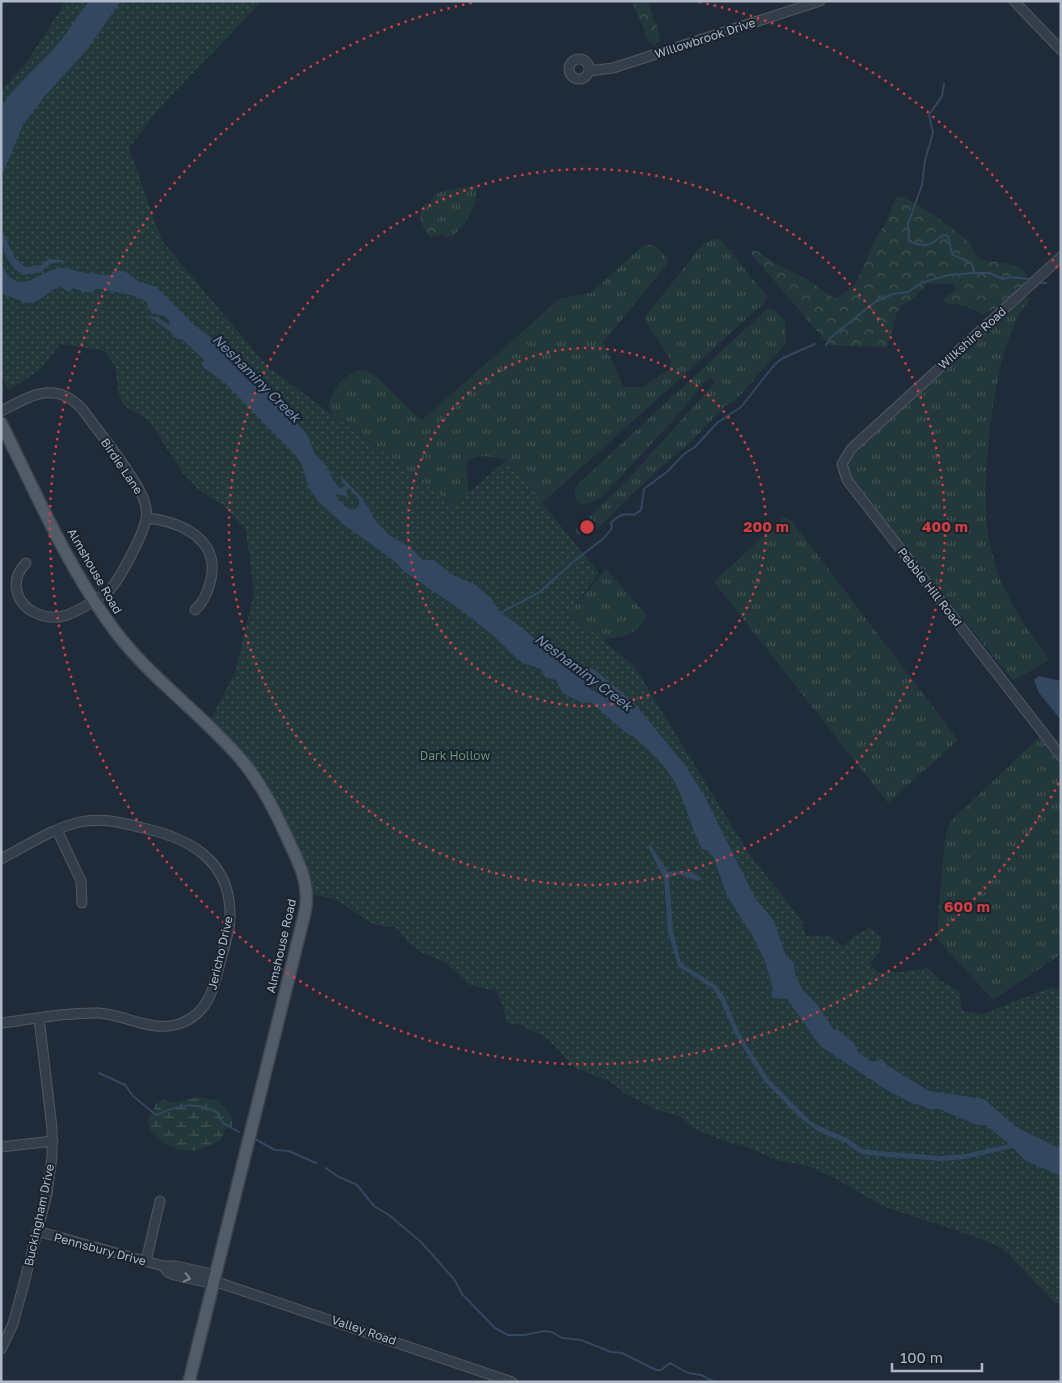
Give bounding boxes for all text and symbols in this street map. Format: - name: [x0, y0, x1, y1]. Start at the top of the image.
- street label: Willowbrook Drive: [653, 15, 757, 61]
- street label: Wilkshire Road: [935, 304, 1009, 372]
- water label: Neshaminy Creek: [209, 330, 306, 427]
- street label: Birdie Lane: [98, 435, 146, 497]
- text: 200 m: [743, 517, 789, 535]
- text: 400 m: [922, 517, 968, 535]
- centre of rings: [578, 518, 596, 536]
- street label: Almshouse Road: [64, 526, 126, 616]
- street label: Pebble Hill Road: [895, 545, 965, 629]
- water label: Neshaminy Creek: [532, 630, 638, 715]
- park label: Dark Hollow: [420, 748, 490, 763]
- street label: Almshouse Road: [263, 897, 299, 995]
- text: 600 m: [944, 897, 990, 915]
- street label: Jericho Drive: [204, 915, 236, 991]
- street label: Buckingham Drive: [21, 1162, 57, 1267]
- street label: Pennsbury Drive: [52, 1229, 148, 1269]
- one-way arrow: [182, 1272, 191, 1283]
- street label: Valley Road: [330, 1312, 398, 1348]
- scale bar: [892, 1340, 982, 1372]
- text: 100 m: [900, 1348, 943, 1366]

